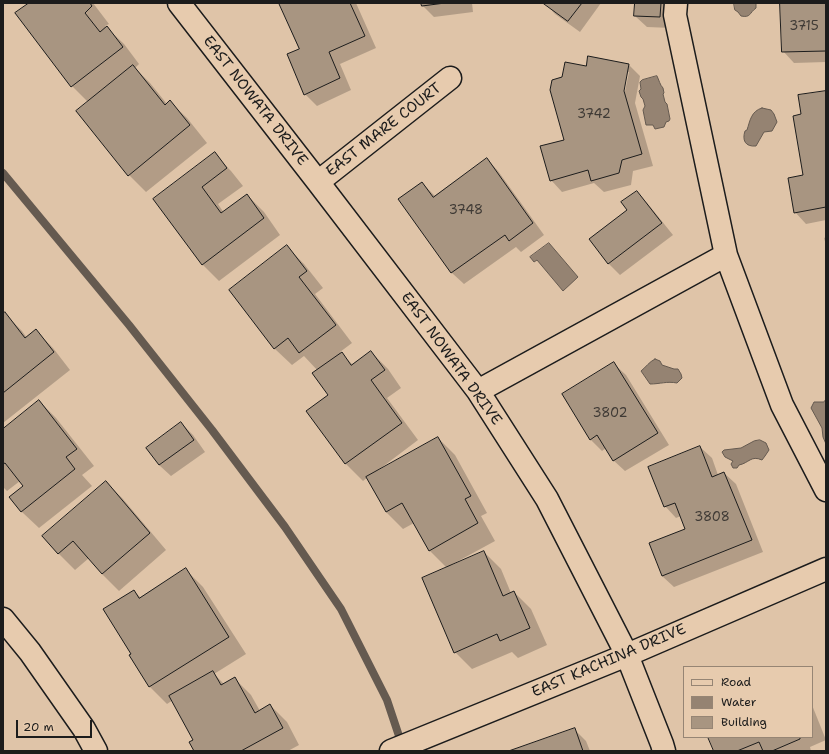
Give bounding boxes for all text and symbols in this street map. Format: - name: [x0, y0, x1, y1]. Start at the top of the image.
- house number: 3715: [789, 19, 819, 35]
- street label: EAST NOWATA DRIVE: [199, 32, 311, 170]
- street label: EAST MARE COURT: [323, 79, 445, 181]
- house number: 3742: [577, 107, 611, 123]
- house number: 3748: [449, 203, 483, 219]
- street label: EAST NOWATA DRIVE: [397, 289, 505, 429]
- house number: 3802: [593, 406, 627, 422]
- house number: 3808: [694, 510, 730, 526]
- street label: EAST KACHINA DRIVE: [529, 620, 689, 702]
- legend: [683, 666, 813, 738]
- text: Road: [721, 674, 751, 690]
- text: Water: [721, 694, 756, 710]
- scale bar: [18, 712, 94, 738]
- text: Building: [721, 714, 767, 730]
- text: 20 m: [23, 719, 54, 735]

